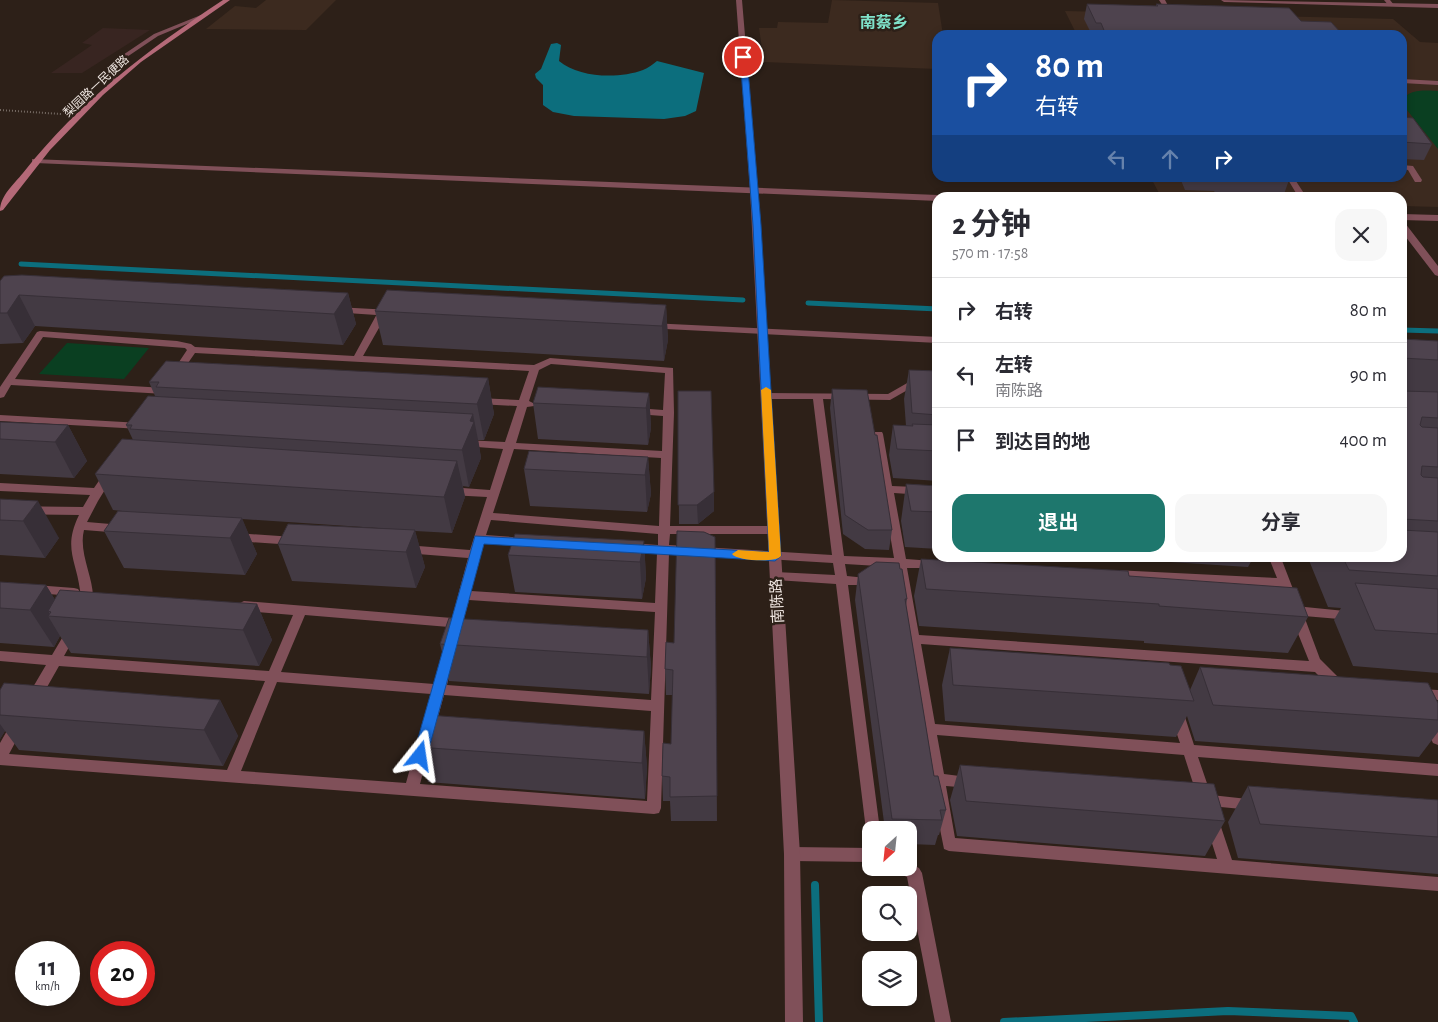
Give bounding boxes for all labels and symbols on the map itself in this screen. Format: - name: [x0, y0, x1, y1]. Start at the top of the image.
- district label: 南蔡乡: [860, 14, 908, 31]
- pin: [722, 36, 764, 78]
- street label: 梨园路一民便路: [61, 52, 131, 119]
- street label: 南陈路: [768, 578, 786, 624]
- position arrow: [393, 729, 445, 781]
- north arrow: [862, 821, 918, 876]
- speed limit sign: 20: [90, 941, 155, 1006]

